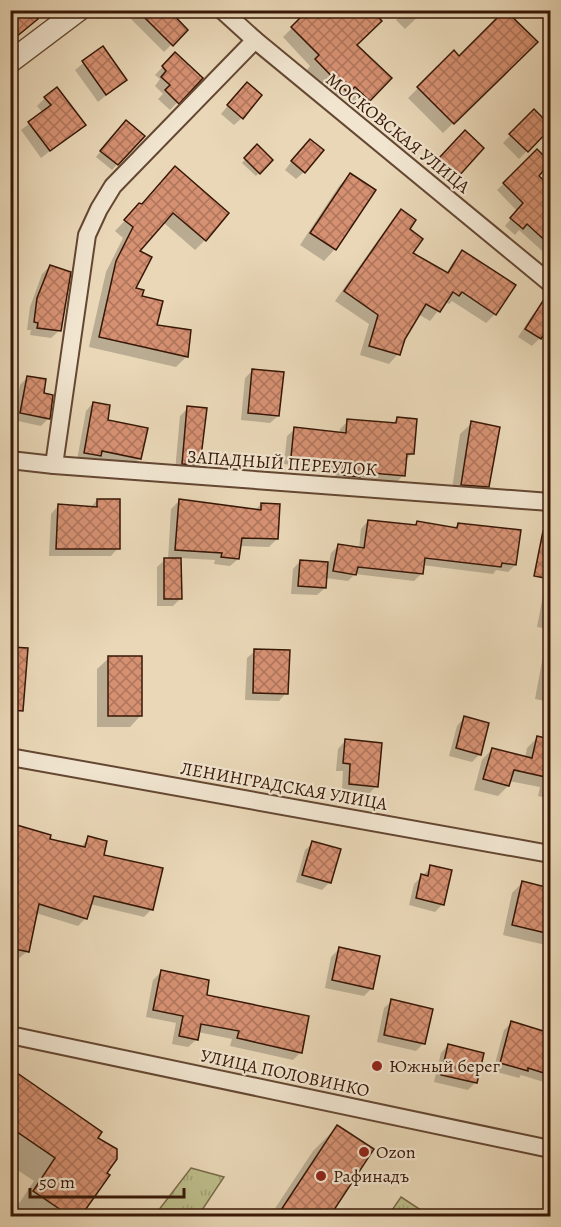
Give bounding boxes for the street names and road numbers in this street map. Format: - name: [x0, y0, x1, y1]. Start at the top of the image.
- street label: МОСКОВСКАЯ УЛИЦА: [321, 67, 475, 199]
- street label: ЗАПАДНЫЙ ПЕРЕУЛОК: [186, 444, 378, 482]
- street label: ЛЕНИНГРАДСКАЯ УЛИЦА: [179, 756, 390, 816]
- street label: УЛИЦА ПОЛОВИНКО: [198, 1043, 372, 1103]

